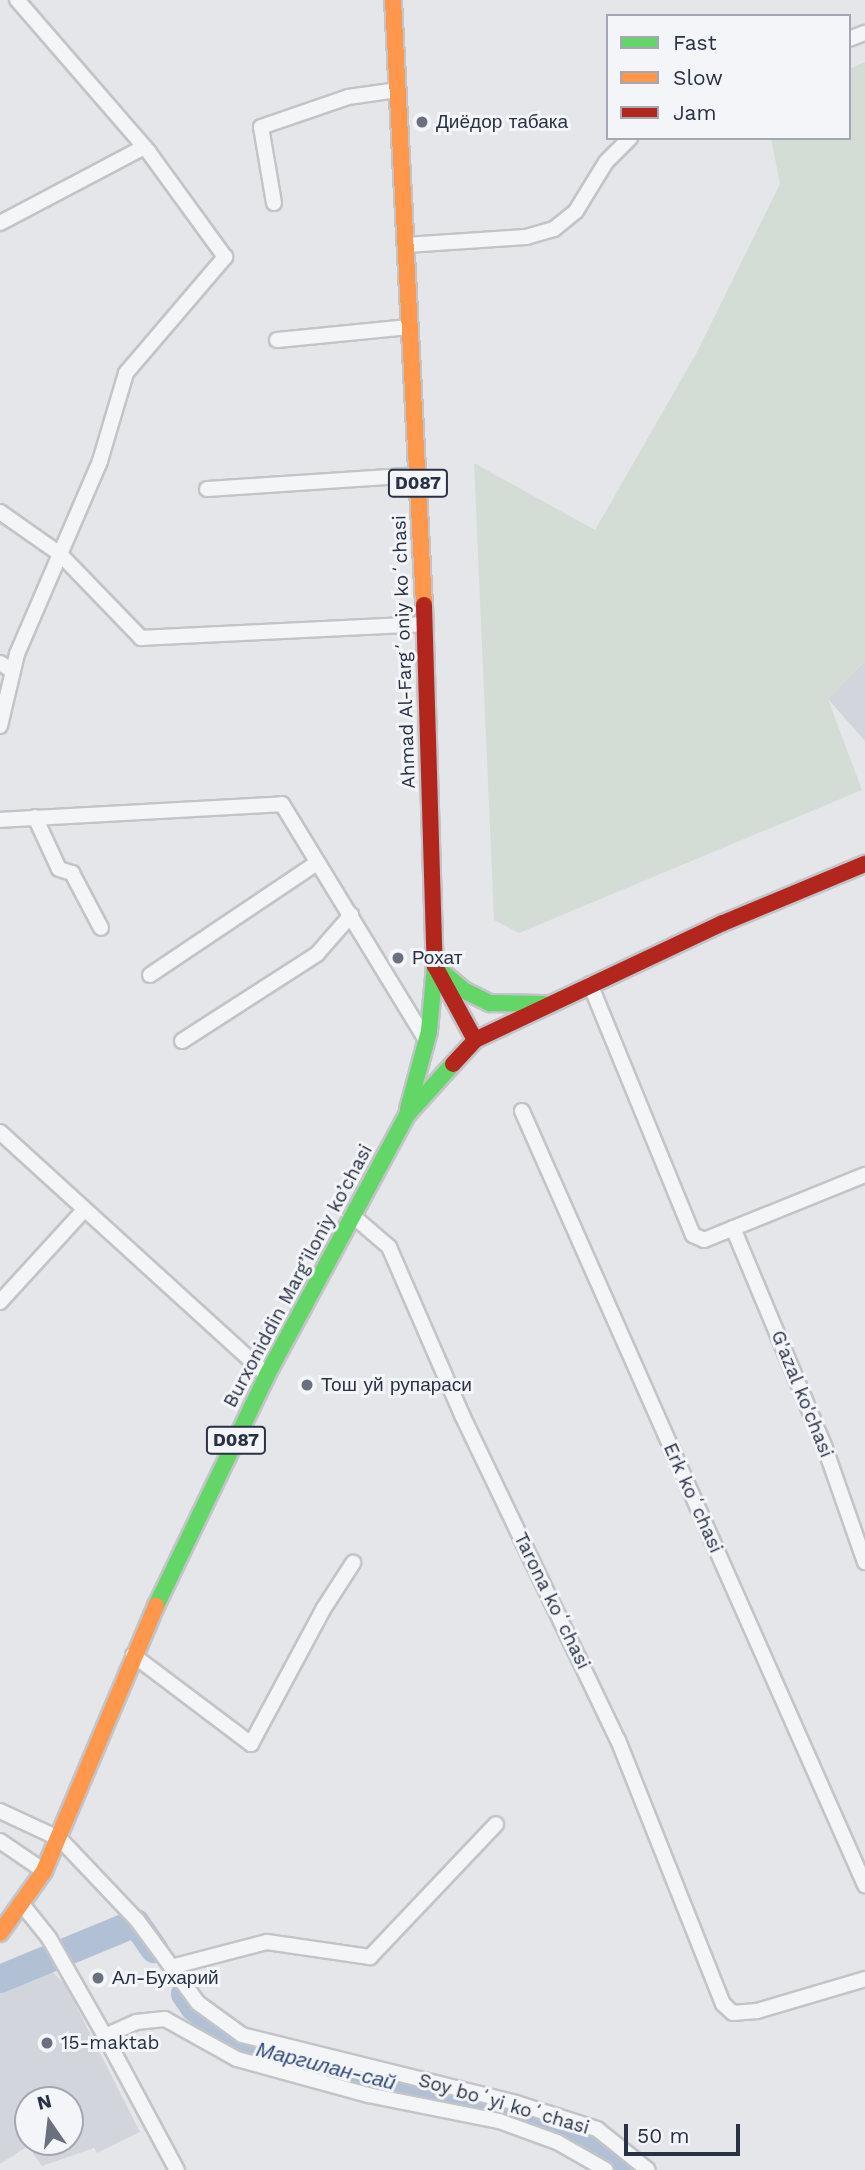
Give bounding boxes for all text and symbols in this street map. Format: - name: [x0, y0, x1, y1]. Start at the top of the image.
- legend: [606, 14, 851, 140]
- text: Fast: [673, 30, 717, 55]
- text: Slow: [673, 65, 723, 90]
- text: Jam: [673, 100, 716, 125]
- place label: Диёдор табака: [436, 111, 568, 133]
- marker: Диёдор табака: [414, 114, 430, 130]
- road number: D087: [386, 468, 450, 498]
- street label: Ahmad Al-Fargʻoniy koʻchasi: [388, 514, 420, 790]
- place label: Рохат: [412, 947, 462, 969]
- marker: Рохат: [390, 950, 406, 966]
- street label: Burxoniddin Marg’iloniy ko’chasi: [219, 1140, 377, 1412]
- street label: G'azal ko'chasi: [766, 1327, 838, 1461]
- place label: Тош уй рупараси: [321, 1374, 472, 1396]
- marker: Тош уй рупараси: [299, 1377, 315, 1393]
- road number: D087: [204, 1426, 268, 1455]
- street label: Erk koʻchasi: [658, 1439, 728, 1557]
- street label: Tarona koʻchasi: [509, 1529, 595, 1673]
- place label: Ал-Бухарий: [112, 1967, 219, 1989]
- marker: Ал-Бухарий: [90, 1970, 106, 1986]
- place label: 15-maktab: [61, 2032, 159, 2054]
- marker: 15-maktab: [39, 2035, 55, 2051]
- water label: Маргилан-сай: [254, 2037, 398, 2095]
- street label: Soy boʻyi koʻchasi: [416, 2069, 592, 2139]
- north arrow: [14, 2086, 84, 2156]
- text: N: [35, 2089, 54, 2115]
- scale bar: [627, 2110, 742, 2154]
- text: 50 m: [637, 2123, 689, 2148]

